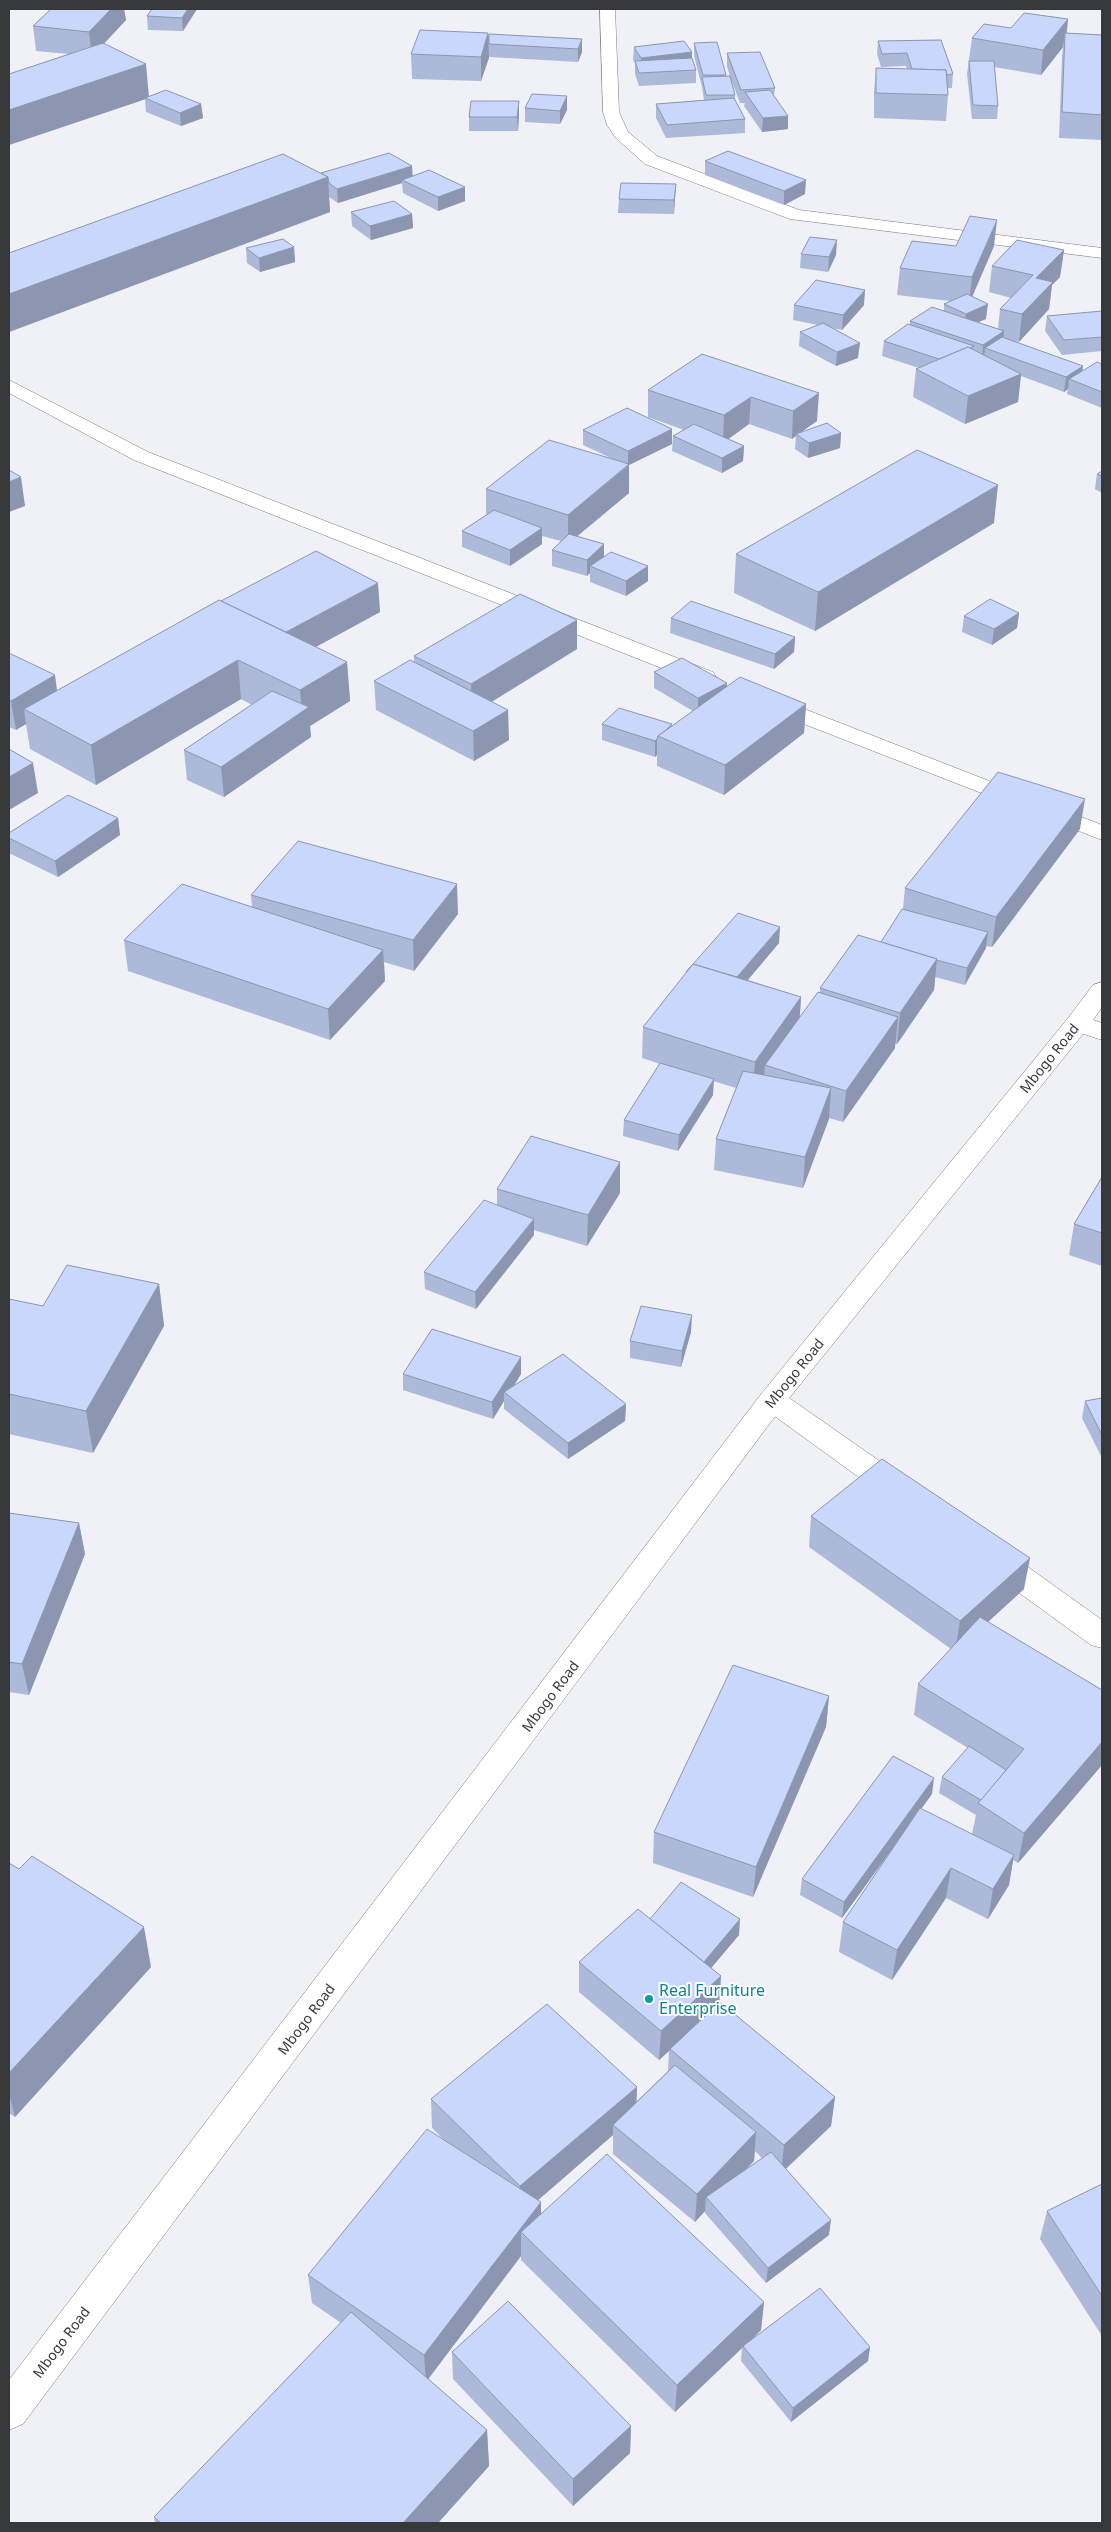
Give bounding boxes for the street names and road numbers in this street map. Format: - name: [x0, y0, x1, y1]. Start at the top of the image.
- street label: Mbogo Road: [1015, 1019, 1083, 1097]
- street label: Mbogo Road: [760, 1334, 828, 1412]
- street label: Mbogo Road: [517, 1657, 583, 1735]
- street label: Mbogo Road: [273, 1980, 339, 2058]
- street label: Mbogo Road: [28, 2303, 94, 2381]

